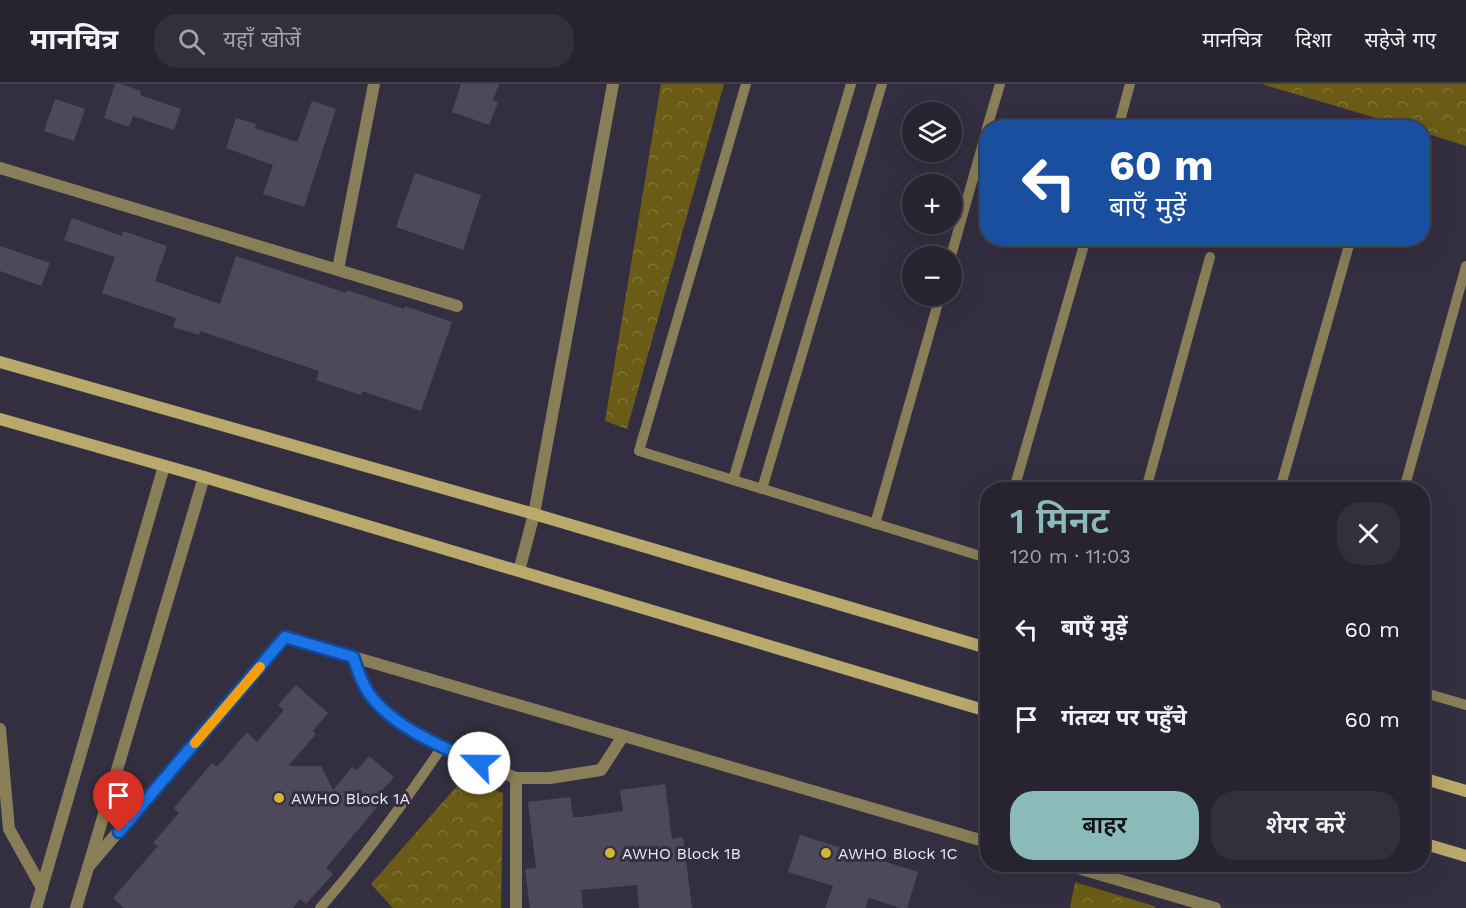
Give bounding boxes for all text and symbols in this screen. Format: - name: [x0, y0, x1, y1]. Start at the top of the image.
- search box: [154, 14, 574, 68]
- text: मानचित्र: [30, 23, 118, 56]
- icon: search: [175, 25, 208, 58]
- text: यहाँ खोजें: [223, 27, 301, 52]
- text: मानचित्र: [1202, 27, 1262, 52]
- text: दिशा: [1295, 27, 1331, 52]
- text: सहेजे गए: [1364, 27, 1436, 52]
- map controls: [902, 102, 962, 306]
- button: layers: [902, 102, 962, 162]
- text: 60 m: [1109, 141, 1213, 190]
- icon: left: [1010, 144, 1088, 222]
- button: +: [902, 174, 962, 234]
- text: बाएँ मुड़ें: [1109, 191, 1186, 223]
- button: −: [902, 246, 962, 306]
- text: 1 मिनट: [1010, 500, 1109, 542]
- button: close: [1337, 502, 1400, 565]
- text: 120 m · 11:03: [1010, 544, 1131, 568]
- icon: left: [1010, 613, 1043, 646]
- text: बाएँ मुड़ें: [1061, 615, 1128, 640]
- text: 60 m: [1344, 617, 1400, 642]
- icon: arrive: [1010, 703, 1043, 736]
- text: गंतव्य पर पहुँचे: [1061, 705, 1187, 730]
- text: 60 m: [1344, 707, 1400, 732]
- position arrow: [447, 731, 511, 795]
- pin: [93, 770, 144, 832]
- icon: arrive: [102, 779, 135, 812]
- place label: AWHO Block 1A: [291, 789, 410, 808]
- marker: AWHO Block 1A: [272, 791, 286, 805]
- button: बाहर: [1010, 791, 1199, 860]
- button: शेयर करें: [1211, 791, 1400, 860]
- place label: AWHO Block 1B: [622, 844, 741, 863]
- place label: AWHO Block 1C: [838, 844, 957, 863]
- marker: AWHO Block 1B: [603, 846, 617, 860]
- marker: AWHO Block 1C: [819, 846, 833, 860]

